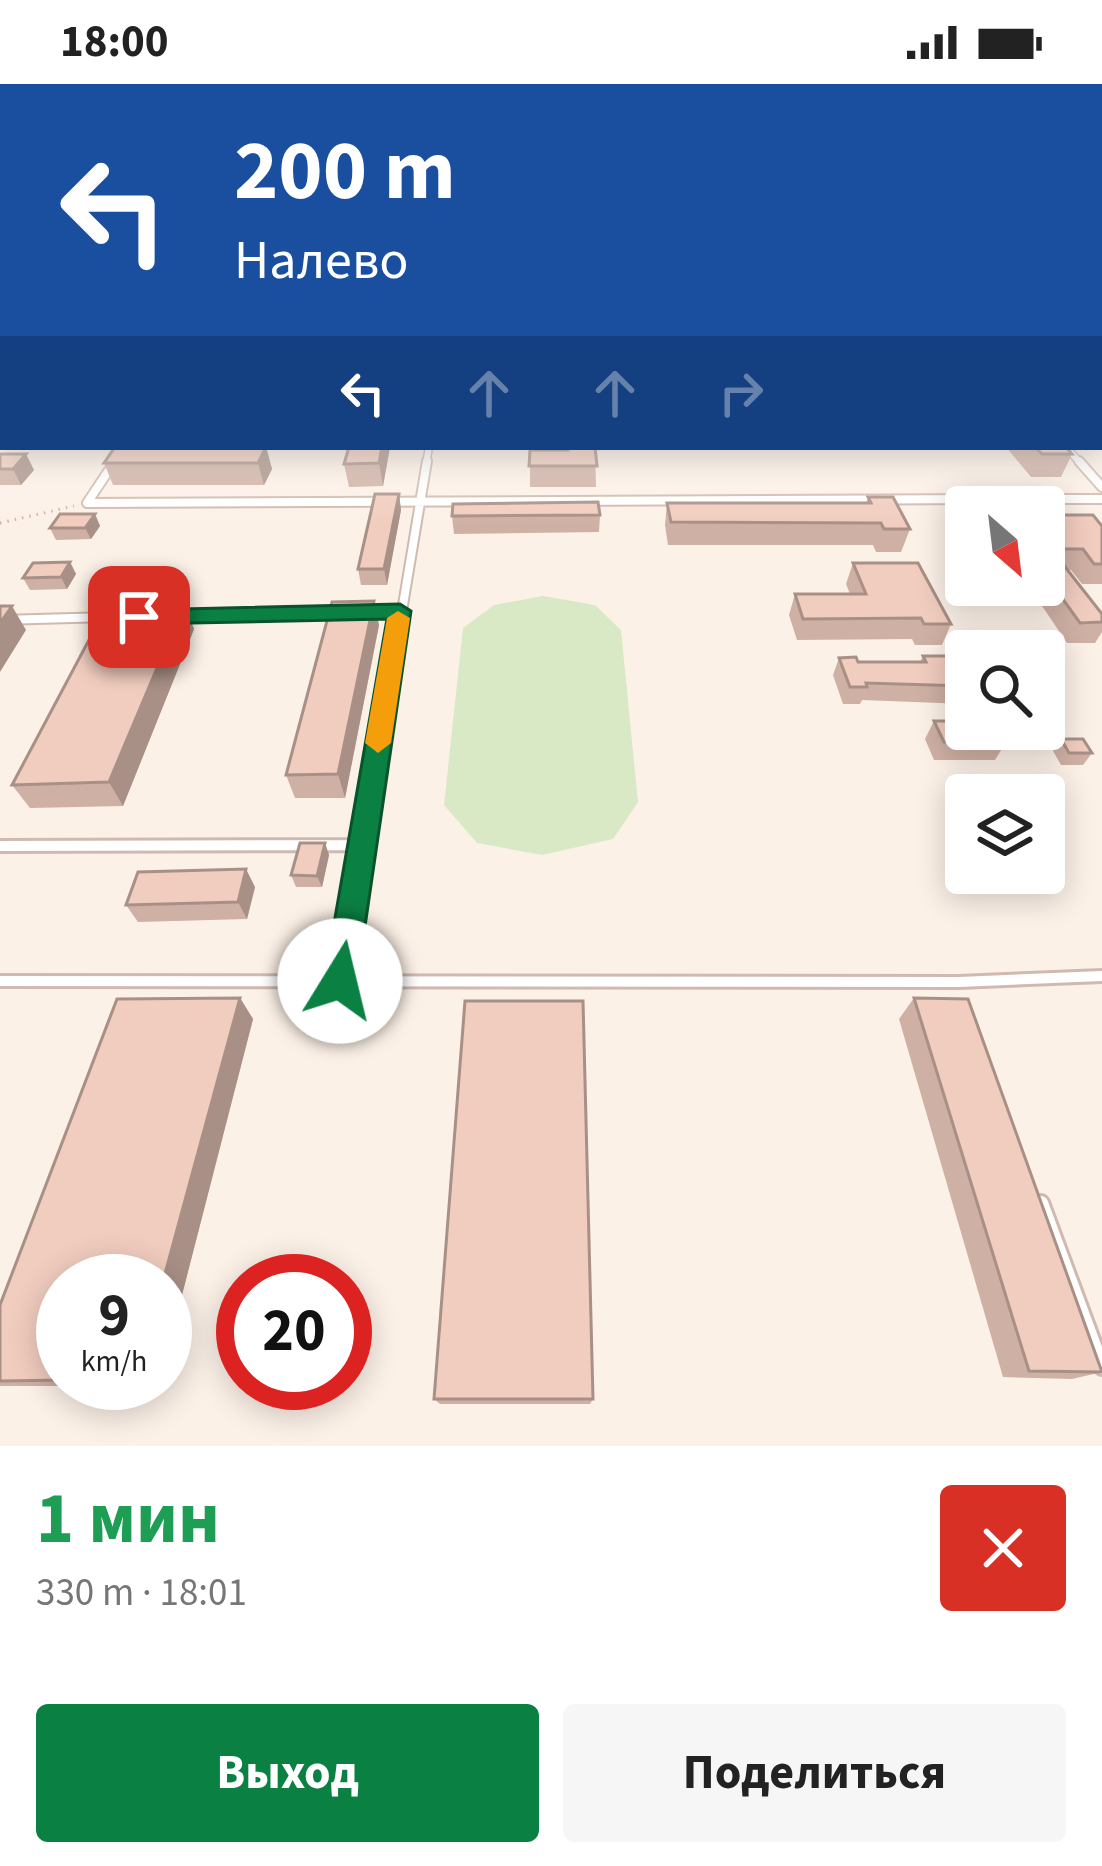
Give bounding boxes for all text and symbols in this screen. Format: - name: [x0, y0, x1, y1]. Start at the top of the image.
- text: 18:00: [60, 10, 169, 74]
- text: 200 m: [234, 112, 456, 232]
- icon: left: [36, 132, 192, 288]
- text: Налево: [234, 223, 409, 300]
- icon: left: [330, 360, 396, 426]
- icon: ahead: [456, 360, 522, 426]
- icon: ahead: [582, 360, 648, 426]
- icon: right: [708, 360, 774, 426]
- north arrow: [945, 486, 1065, 606]
- map controls: [945, 486, 1065, 894]
- pin: [88, 566, 190, 668]
- icon: arrive: [106, 584, 172, 650]
- button: search: [945, 630, 1065, 750]
- button: layers: [945, 774, 1065, 894]
- position arrow: [277, 918, 403, 1044]
- speed limit sign: 20: [216, 1254, 372, 1410]
- text: 9: [98, 1274, 130, 1359]
- text: km/h: [81, 1340, 147, 1383]
- text: 1 мин: [36, 1468, 220, 1571]
- button: close: [940, 1485, 1066, 1611]
- text: 330 m · 18:01: [36, 1565, 247, 1621]
- button: Выход: [36, 1704, 539, 1842]
- button: Поделиться: [563, 1704, 1066, 1842]

